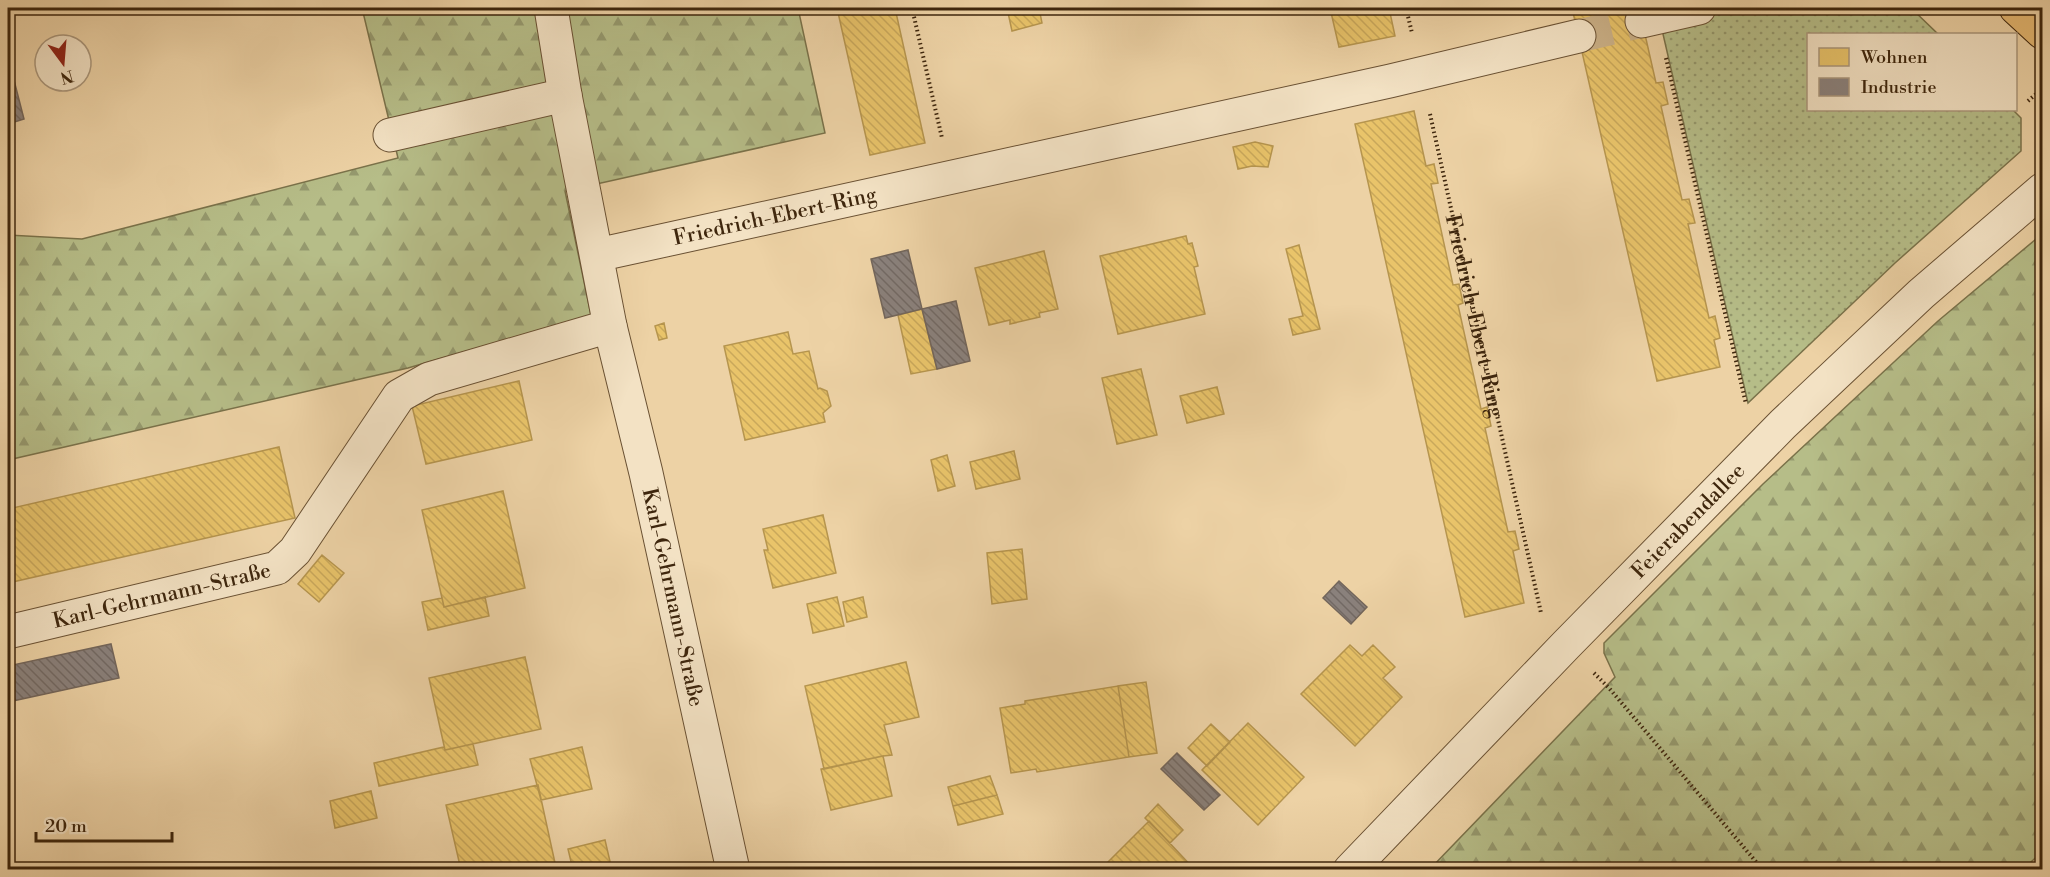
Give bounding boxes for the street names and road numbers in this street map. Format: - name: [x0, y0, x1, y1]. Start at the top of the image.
- street label: Friedrich-Ebert-Ring: [671, 182, 879, 252]
- street label: Friedrich-Ebert-Ring: [1439, 212, 1509, 421]
- street label: Feierabendallee: [1626, 458, 1751, 585]
- street label: Karl-Gehrmann-Straße: [636, 486, 709, 709]
- street label: Karl-Gehrmann-Straße: [50, 558, 273, 635]

